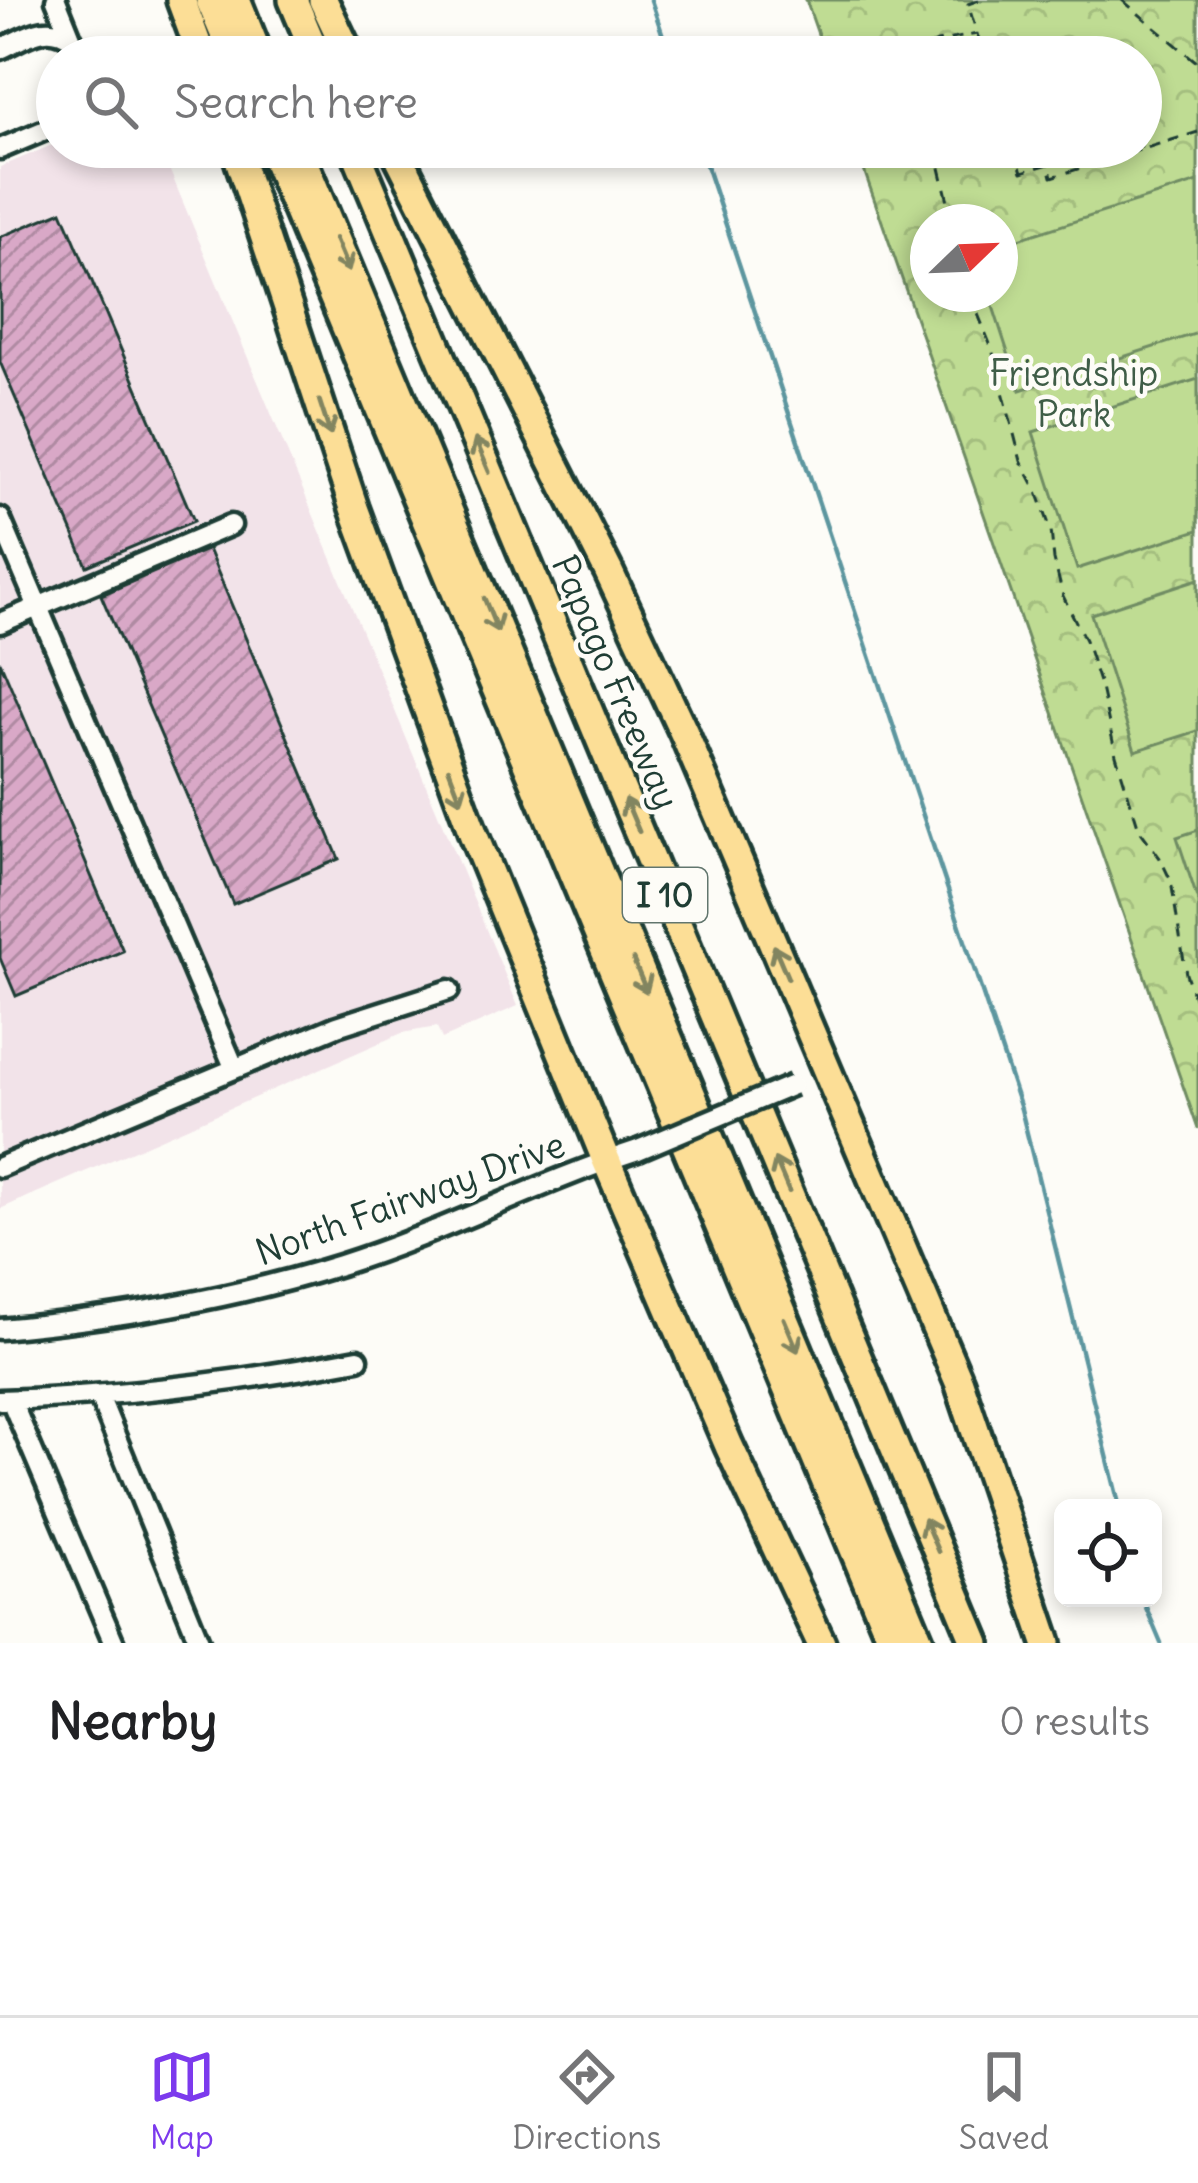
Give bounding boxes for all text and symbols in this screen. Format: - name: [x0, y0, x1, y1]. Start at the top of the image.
- search box: [36, 36, 1162, 168]
- icon: search: [78, 69, 144, 135]
- text: Search here: [174, 74, 418, 130]
- north arrow: [910, 204, 1018, 312]
- one-way arrow: [332, 236, 354, 272]
- park label: Friendship Park: [990, 351, 1158, 437]
- one-way arrow: [315, 398, 337, 436]
- one-way arrow: [470, 437, 491, 474]
- street label: Papago Freeway: [542, 548, 689, 816]
- one-way arrow: [482, 596, 503, 633]
- one-way arrow: [446, 766, 467, 803]
- one-way arrow: [620, 797, 641, 834]
- road number: I 10: [623, 868, 707, 922]
- one-way arrow: [769, 945, 791, 981]
- one-way arrow: [631, 956, 652, 993]
- street label: North Fairway Drive: [249, 1122, 571, 1275]
- one-way arrow: [769, 1157, 791, 1193]
- one-way arrow: [782, 1316, 803, 1353]
- map controls: [1054, 1499, 1162, 1607]
- button: locate: [1054, 1499, 1162, 1607]
- one-way arrow: [919, 1517, 940, 1554]
- text: Nearby: [48, 1689, 217, 1753]
- text: 0 results: [999, 1697, 1150, 1746]
- tab: Map: [149, 2044, 215, 2158]
- tab: Directions: [512, 2044, 661, 2158]
- tab: Saved: [959, 2044, 1049, 2158]

